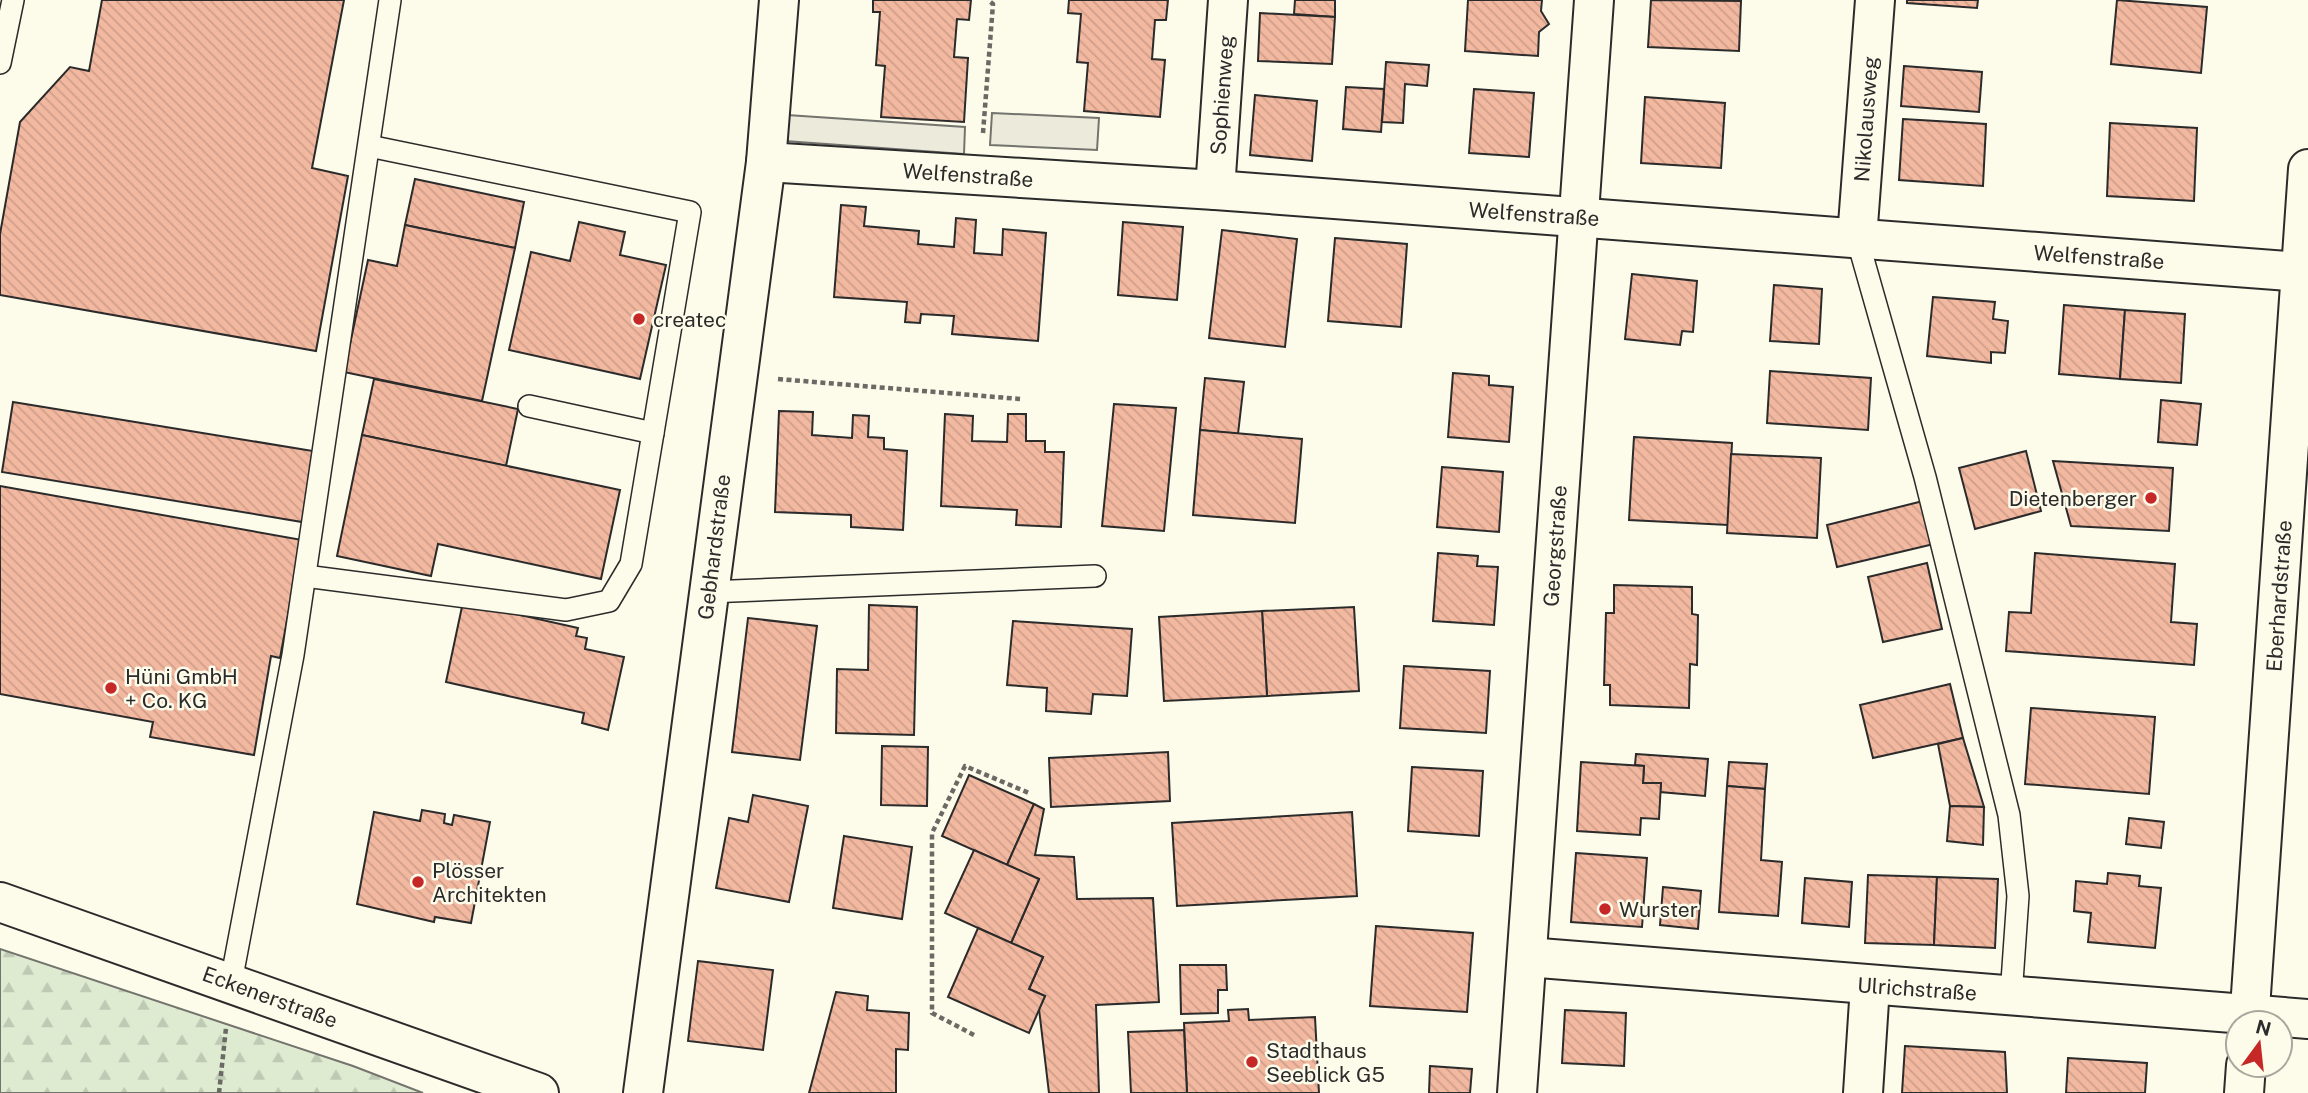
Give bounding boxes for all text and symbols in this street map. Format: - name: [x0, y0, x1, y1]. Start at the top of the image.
- street label: Sophienweg: [1205, 34, 1239, 156]
- street label: Nikolausweg: [1849, 55, 1883, 183]
- street label: Welfenstraße: [902, 158, 1034, 192]
- street label: Welfenstraße: [1468, 197, 1600, 231]
- street label: Welfenstraße: [2033, 240, 2165, 274]
- place label: createc: [653, 307, 726, 332]
- marker: createc: [631, 311, 647, 327]
- street label: Gebhardstraße: [693, 473, 735, 621]
- street label: Georgstraße: [1538, 484, 1572, 608]
- place label: Dietenberger: [2009, 486, 2137, 511]
- marker: Dietenberger: [2143, 490, 2159, 506]
- street label: Eberhardstraße: [2261, 519, 2297, 673]
- place label: Hüni GmbH + Co. KG: [125, 664, 238, 713]
- marker: Hüni GmbH + Co. KG: [103, 680, 119, 696]
- place label: Plösser Architekten: [432, 858, 547, 907]
- marker: Plösser Architekten: [410, 874, 426, 890]
- place label: Wurster: [1619, 897, 1698, 922]
- marker: Wurster: [1597, 901, 1613, 917]
- street label: Eckenerstraße: [199, 961, 341, 1033]
- street label: Ulrichstraße: [1856, 972, 1978, 1006]
- north arrow: [2224, 1009, 2294, 1079]
- text: N: [2253, 1015, 2273, 1040]
- place label: Stadthaus Seeblick G5: [1266, 1038, 1385, 1087]
- marker: Stadthaus Seeblick G5: [1244, 1054, 1260, 1070]

